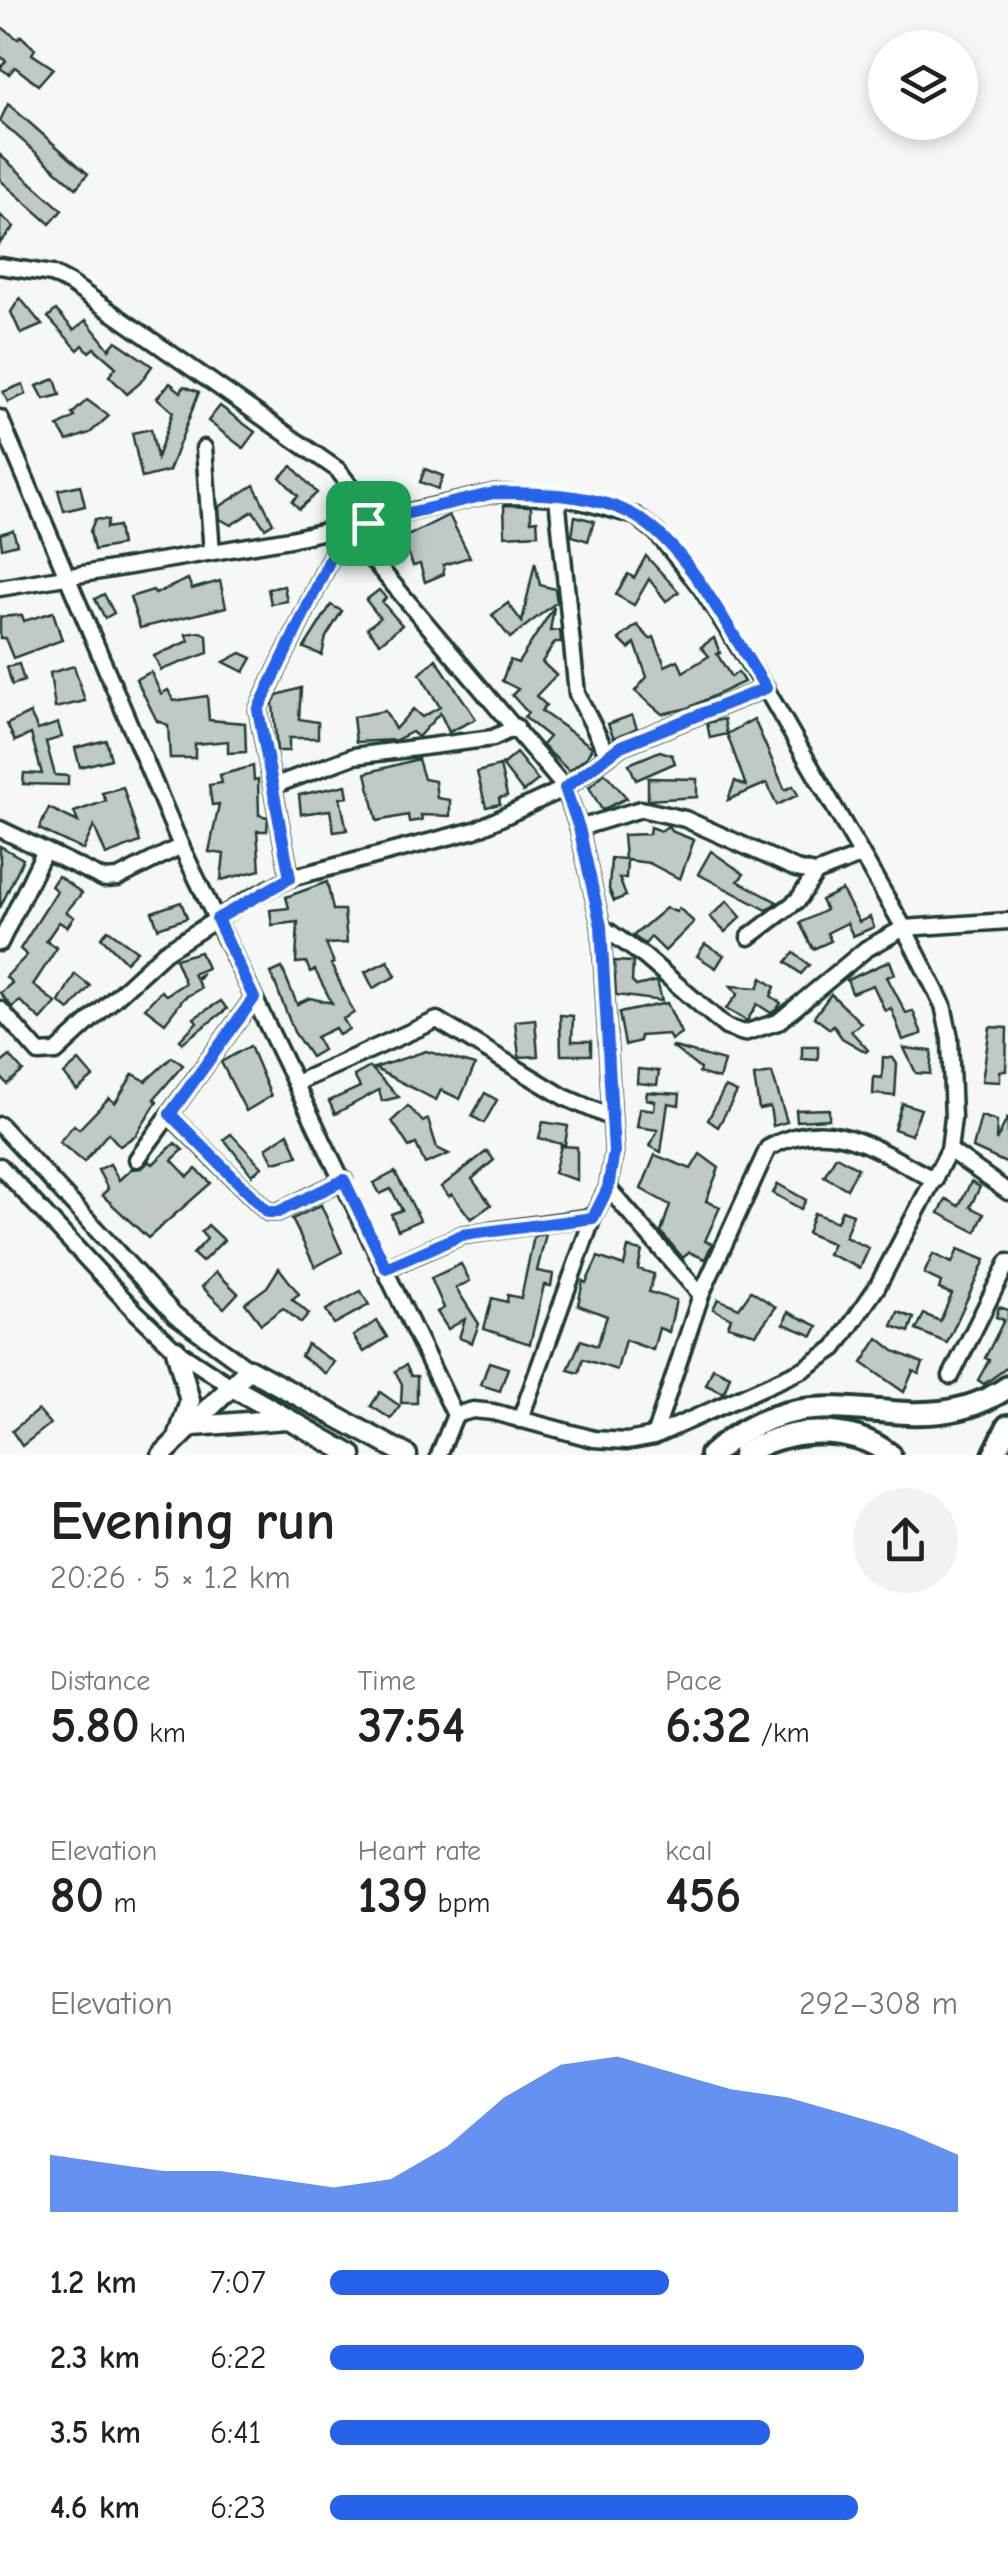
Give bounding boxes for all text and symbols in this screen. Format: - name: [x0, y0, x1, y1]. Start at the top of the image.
- map controls: [868, 30, 978, 140]
- button: layers: [868, 30, 978, 140]
- pin: [326, 481, 411, 566]
- icon: arrive: [341, 496, 396, 551]
- button: share: [853, 1488, 958, 1593]
- text: Evening run: [50, 1489, 335, 1553]
- text: 20:26 · 5 × 1.2 km: [50, 1559, 291, 1596]
- text: Distance: [50, 1665, 150, 1697]
- text: Time: [358, 1665, 416, 1697]
- text: Pace: [665, 1665, 722, 1697]
- text: 5.80: [50, 1697, 140, 1755]
- text: 37:54: [358, 1697, 465, 1755]
- text: 6:32: [665, 1697, 751, 1755]
- text: km: [140, 1717, 186, 1749]
- text: /km: [751, 1717, 810, 1749]
- text: Elevation: [50, 1835, 157, 1867]
- text: Heart rate: [358, 1835, 481, 1867]
- text: kcal: [665, 1835, 712, 1867]
- text: 80: [50, 1867, 104, 1925]
- text: 139: [358, 1867, 428, 1925]
- text: 456: [665, 1867, 741, 1925]
- text: m: [104, 1887, 137, 1919]
- text: bpm: [428, 1887, 490, 1919]
- text: Elevation: [50, 1985, 173, 2022]
- text: 292–308 m: [799, 1985, 958, 2022]
- text: 1.2 km: [50, 2264, 137, 2301]
- text: 7:07: [210, 2264, 266, 2301]
- text: 2.3 km: [50, 2339, 140, 2376]
- text: 6:22: [210, 2339, 267, 2376]
- text: 3.5 km: [50, 2414, 141, 2451]
- text: 6:41: [210, 2414, 261, 2451]
- text: 4.6 km: [50, 2489, 140, 2526]
- text: 6:23: [210, 2489, 266, 2526]

